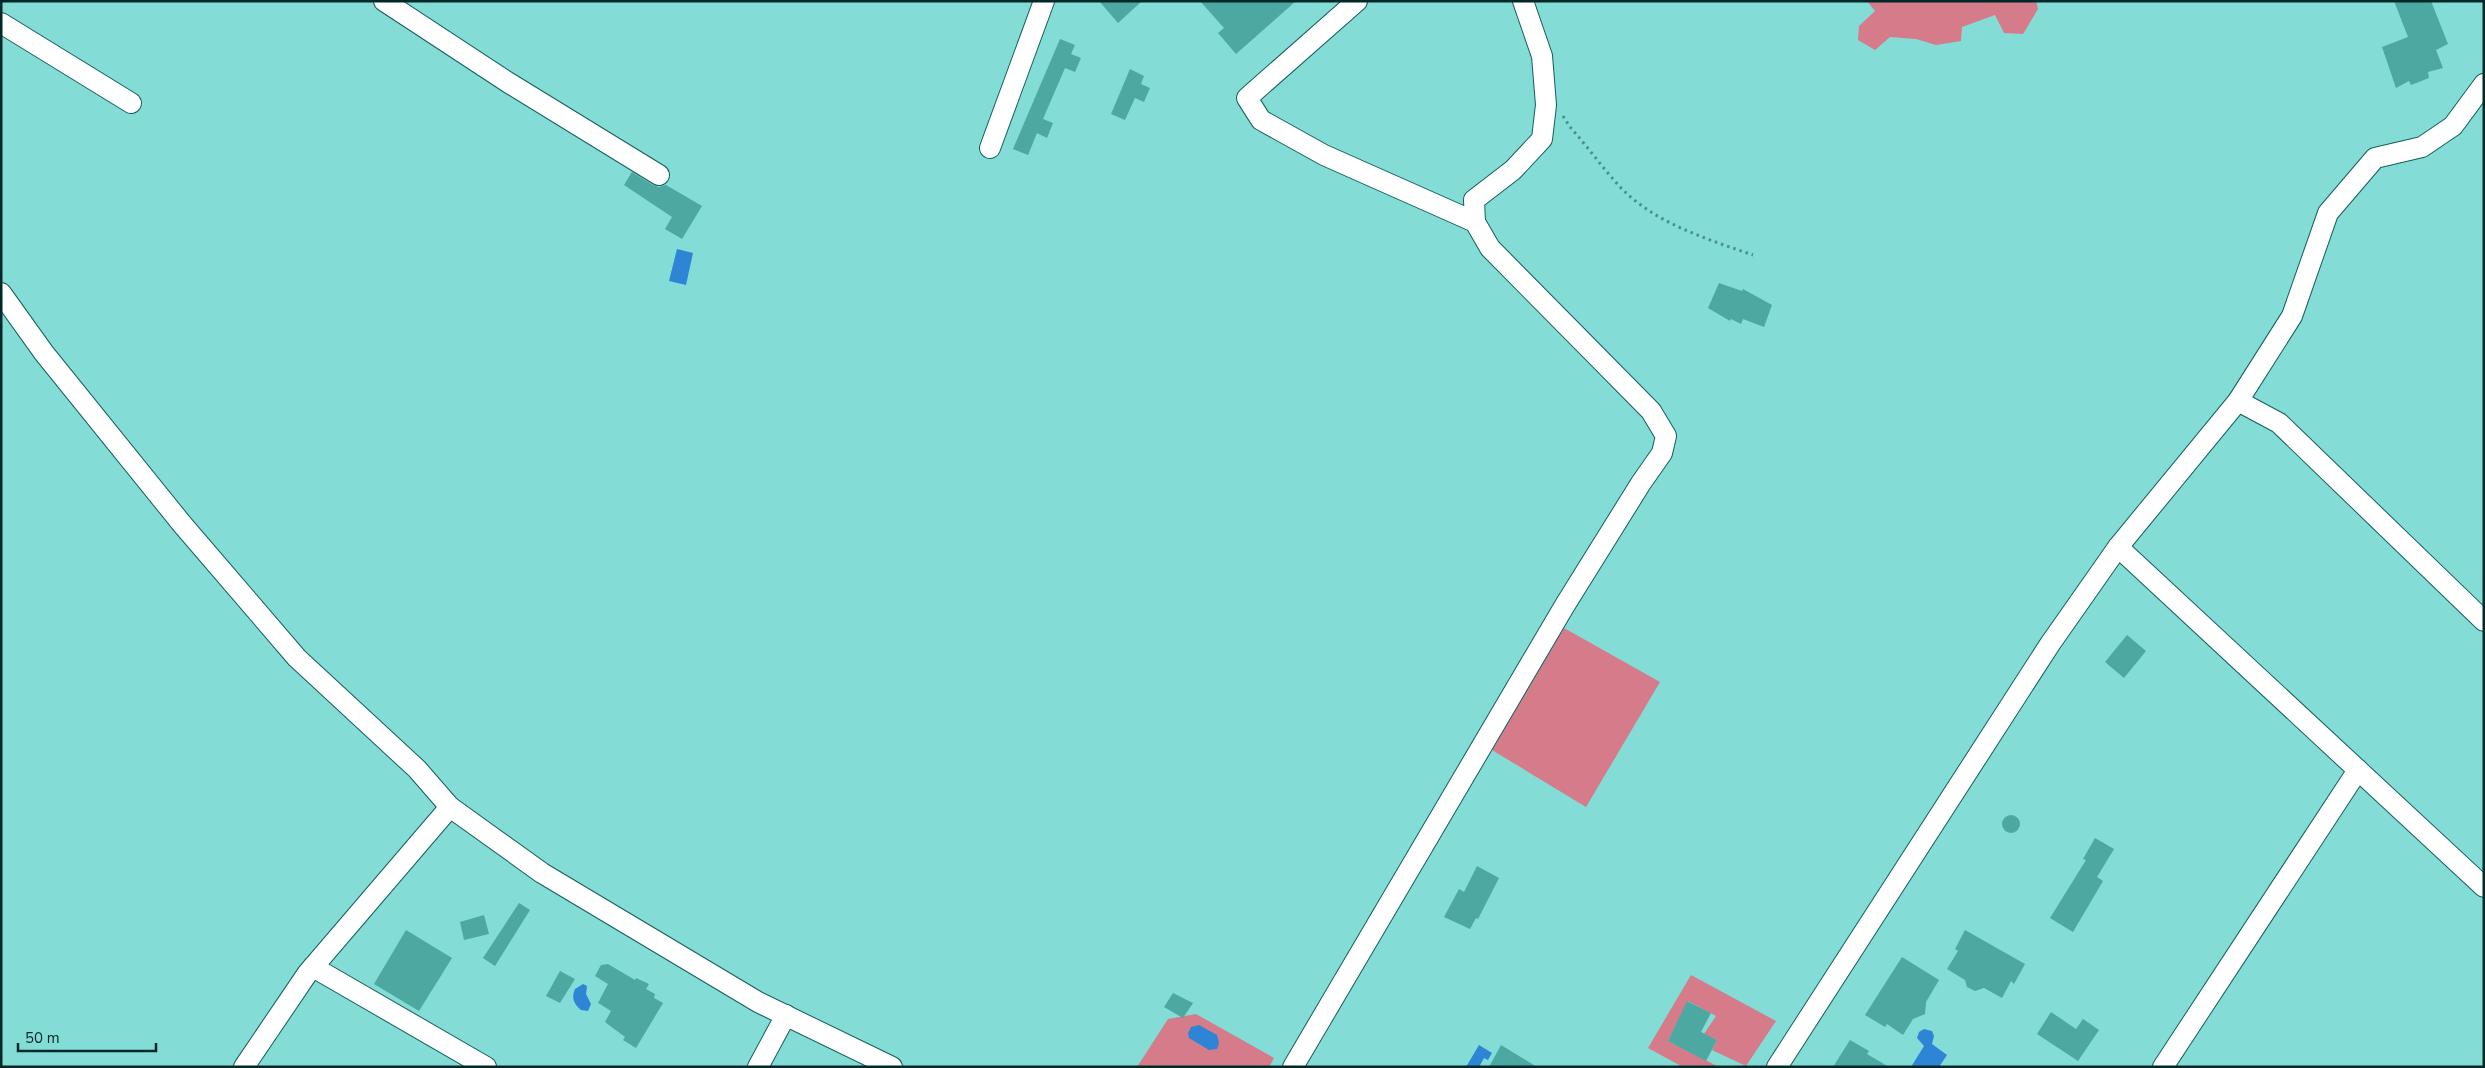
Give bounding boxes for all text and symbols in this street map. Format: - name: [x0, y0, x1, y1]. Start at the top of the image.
- scale bar: [18, 1020, 155, 1052]
- text: 50 m: [25, 1028, 60, 1048]

